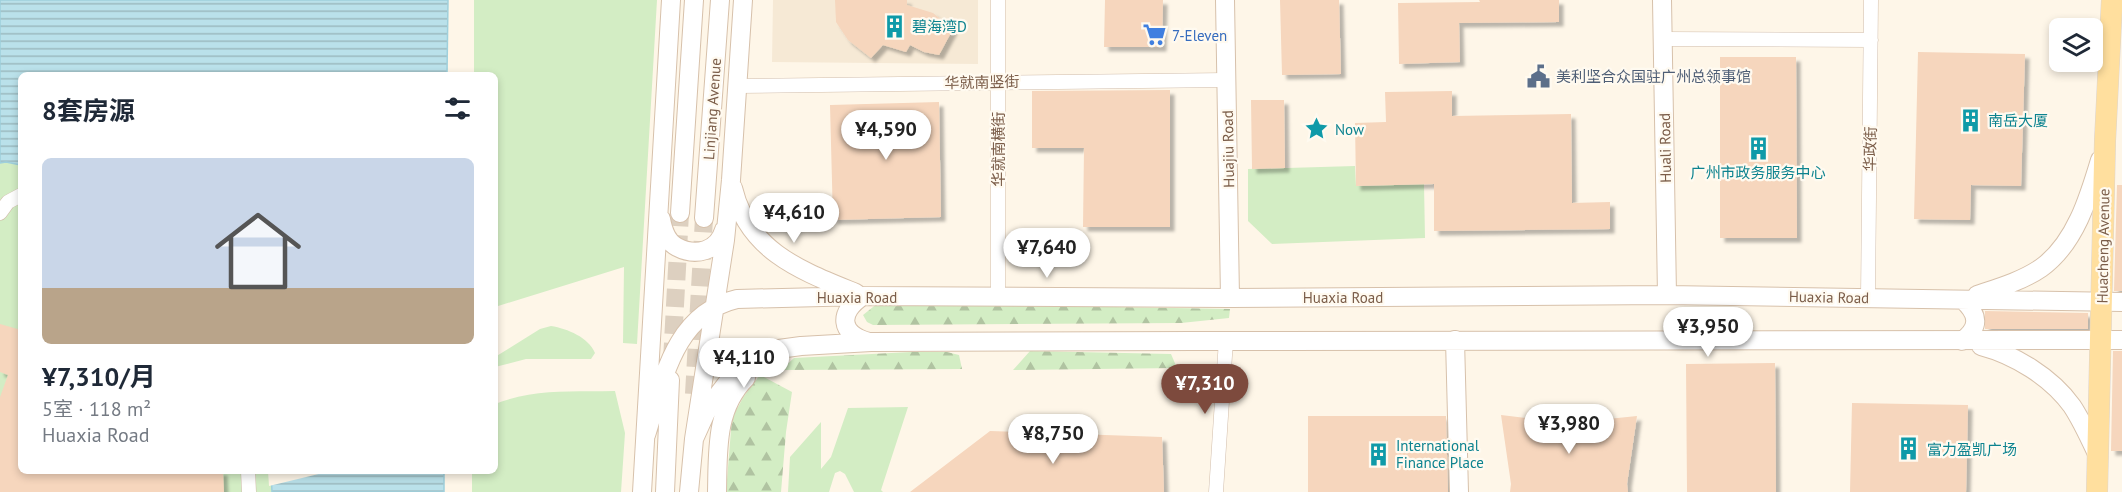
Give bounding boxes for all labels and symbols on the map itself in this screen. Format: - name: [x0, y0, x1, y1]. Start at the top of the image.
- building icon: 碧海湾D: [881, 13, 907, 39]
- place label: 碧海湾D: [912, 17, 967, 36]
- supermarket icon: 7-Eleven: [1141, 22, 1167, 48]
- place label: 7-Eleven: [1172, 26, 1227, 45]
- street label: Linjiang Avenue: [699, 57, 725, 161]
- public building icon: 美利坚合众国驻广州总领事馆: [1525, 63, 1551, 89]
- place label: 美利坚合众国驻广州总领事馆: [1556, 67, 1751, 86]
- street label: 华就南竖街: [944, 72, 1020, 92]
- building icon: 南岳大厦: [1957, 107, 1983, 133]
- pin: ¥4,590: [837, 110, 935, 161]
- street label: Huajiu Road: [1218, 110, 1238, 188]
- street label: 华就南横街: [989, 111, 1008, 187]
- place label: 南岳大厦: [1988, 111, 2048, 130]
- street label: Huali Road: [1655, 113, 1675, 183]
- place icon: Now: [1304, 116, 1330, 142]
- place label: Now: [1335, 120, 1364, 139]
- street label: 华政街: [1860, 126, 1880, 172]
- building icon: 广州市政务服务中心: [1745, 135, 1771, 161]
- place label: 广州市政务服务中心: [1690, 163, 1826, 182]
- street label: Huacheng Avenue: [2092, 188, 2114, 304]
- pin: ¥4,610: [745, 193, 843, 244]
- pin: ¥7,640: [998, 228, 1096, 279]
- street label: Huaxia Road: [1789, 287, 1869, 307]
- street label: Huaxia Road: [817, 288, 897, 307]
- street label: Huaxia Road: [1303, 288, 1383, 307]
- pin: ¥3,950: [1659, 307, 1757, 358]
- pin: ¥4,110: [695, 338, 793, 389]
- pin: ¥7,310: [1156, 364, 1254, 415]
- pin: ¥3,980: [1520, 404, 1618, 455]
- pin: ¥8,750: [1004, 414, 1102, 465]
- place label: International Finance Place: [1396, 436, 1484, 472]
- building icon: 富力盈凯广场: [1896, 436, 1922, 462]
- place label: 富力盈凯广场: [1927, 440, 2017, 459]
- building icon: International Finance Place: [1365, 441, 1391, 467]

